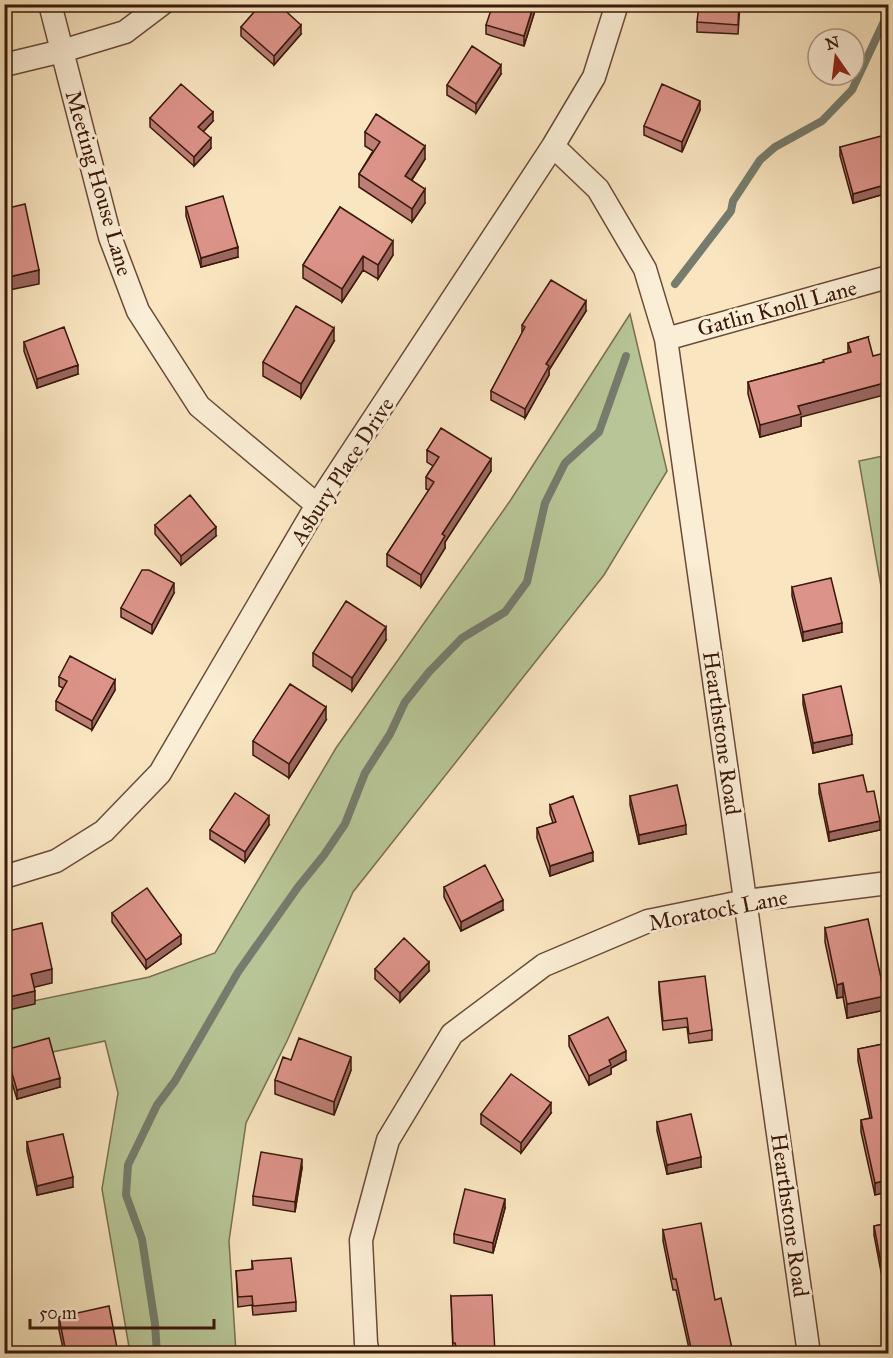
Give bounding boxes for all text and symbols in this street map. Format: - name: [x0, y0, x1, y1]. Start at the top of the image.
- north arrow: [806, 27, 866, 87]
- text: N: [824, 32, 842, 54]
- street label: Meeting House Lane: [60, 87, 138, 279]
- street label: Gatlin Knoll Lane: [694, 274, 860, 342]
- street label: Asbury Place Drive: [284, 392, 400, 551]
- street label: Hearthstone Road: [697, 649, 747, 817]
- street label: Moratock Lane: [646, 883, 790, 937]
- street label: Hearthstone Road: [765, 1131, 815, 1299]
- scale bar: [30, 1292, 214, 1330]
- text: 50 m: [39, 1302, 77, 1324]

